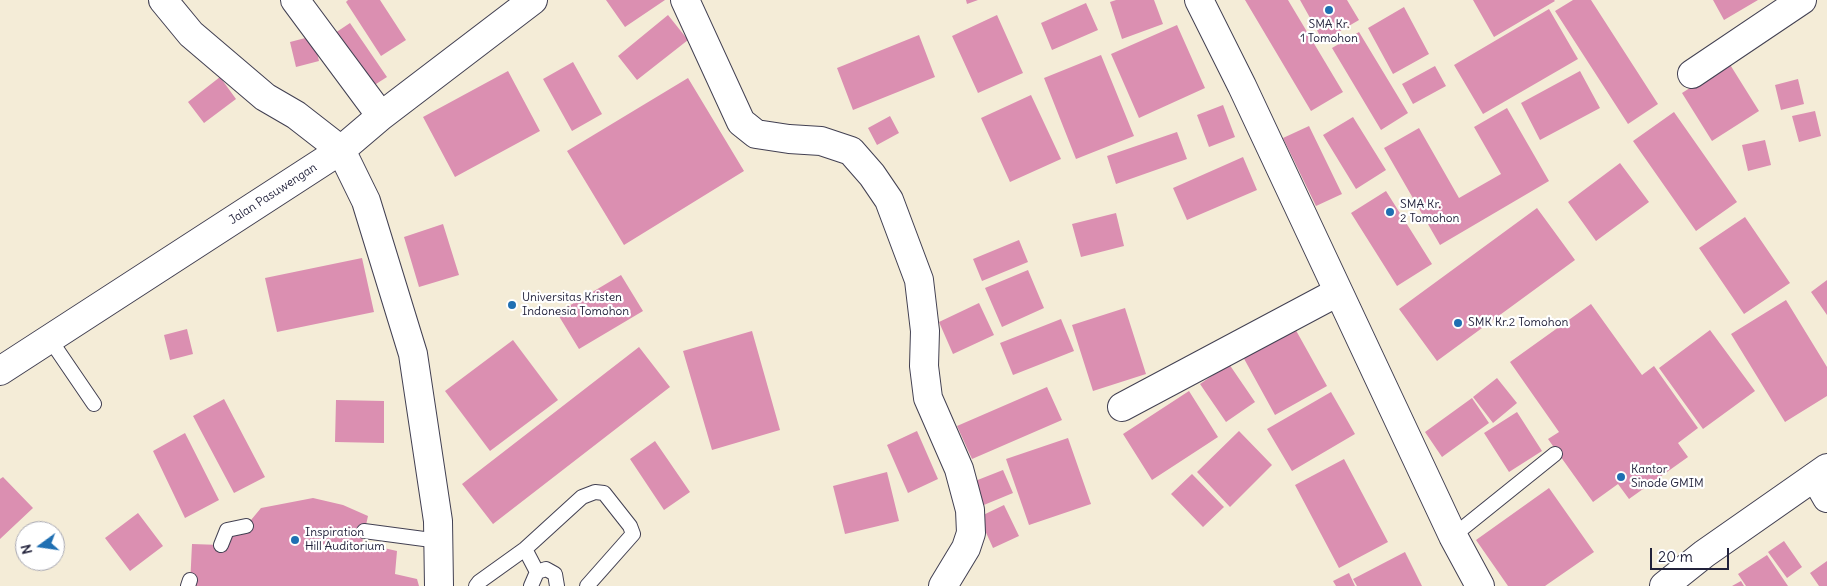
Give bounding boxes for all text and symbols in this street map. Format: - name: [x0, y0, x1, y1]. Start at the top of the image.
- marker: SMA Kr. 1 Tomohon: [1323, 4, 1335, 16]
- place label: SMA Kr. 1 Tomohon: [1300, 18, 1358, 46]
- street label: Jalan Pasuwengan: [226, 160, 320, 228]
- place label: SMA Kr. 2 Tomohon: [1400, 198, 1460, 226]
- marker: SMA Kr. 2 Tomohon: [1384, 206, 1396, 218]
- place label: Universitas Kristen Indonesia Tomohon: [522, 291, 629, 319]
- marker: Universitas Kristen Indonesia Tomohon: [506, 299, 518, 311]
- place label: SMK Kr.2 Tomohon: [1468, 316, 1568, 330]
- marker: SMK Kr.2 Tomohon: [1452, 317, 1464, 329]
- place label: Kantor Sinode GMIM: [1631, 463, 1704, 491]
- marker: Kantor Sinode GMIM: [1615, 471, 1627, 483]
- north arrow: [15, 521, 65, 571]
- place label: Inspiration Hill Auditorium: [305, 526, 385, 554]
- marker: Inspiration Hill Auditorium: [289, 534, 301, 546]
- scale bar: [1652, 538, 1731, 570]
- text: N: [17, 543, 36, 556]
- text: 20 m: [1658, 547, 1693, 566]

